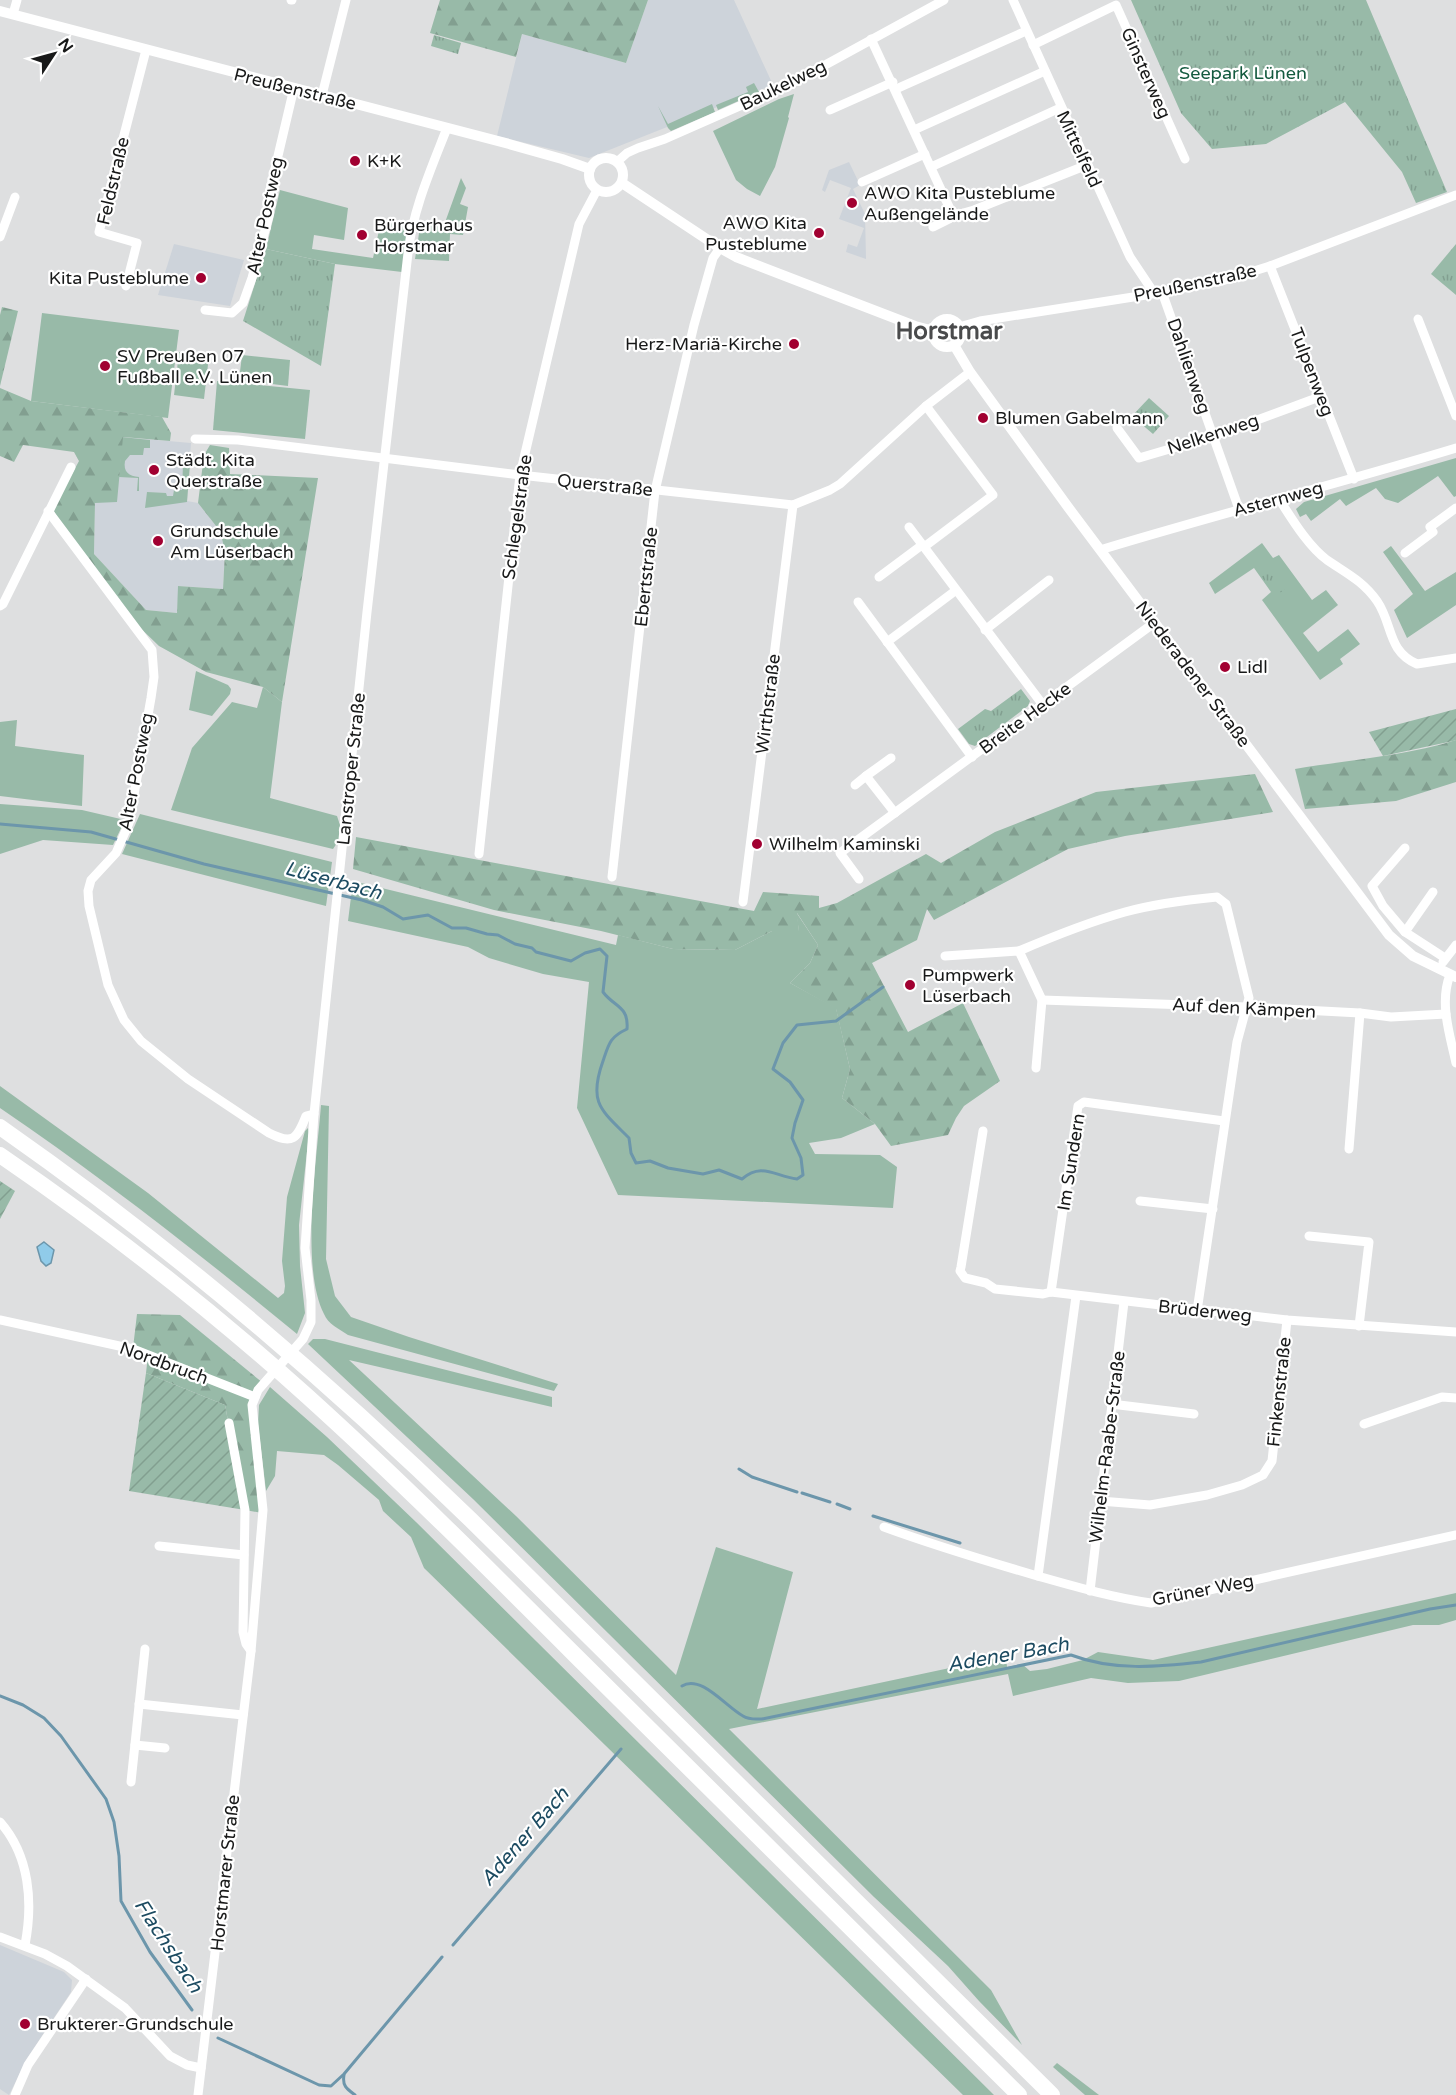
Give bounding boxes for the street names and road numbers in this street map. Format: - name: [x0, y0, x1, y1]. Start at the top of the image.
- street label: Ginsterweg: [1116, 24, 1176, 122]
- street label: Baukelweg: [736, 55, 830, 115]
- street label: Preußenstraße: [231, 63, 359, 115]
- street label: Mittelfeld: [1052, 107, 1106, 191]
- street label: Feldstraße: [92, 135, 134, 227]
- street label: Alter Postweg: [242, 155, 288, 277]
- street label: Preußenstraße: [1131, 259, 1259, 307]
- street label: Dahlienweg: [1162, 315, 1216, 417]
- street label: Tulpenweg: [1285, 324, 1339, 420]
- street label: Nelkenweg: [1164, 409, 1262, 459]
- street label: Schlegelstraße: [497, 453, 537, 581]
- street label: Querstraße: [556, 469, 654, 501]
- street label: Asternweg: [1231, 476, 1325, 522]
- street label: Ebertstraße: [630, 526, 662, 628]
- street label: Niederadener Straße: [1131, 597, 1255, 751]
- street label: Wirthstraße: [751, 653, 785, 755]
- street label: Breite Hecke: [975, 677, 1075, 759]
- street label: Lanstroper Straße: [332, 692, 370, 846]
- street label: Alter Postweg: [114, 711, 158, 833]
- street label: Auf den Kämpen: [1171, 993, 1317, 1023]
- street label: Im Sundern: [1052, 1112, 1090, 1212]
- street label: Brüderweg: [1157, 1295, 1253, 1327]
- street label: Finkenstraße: [1262, 1336, 1296, 1448]
- street label: Nordbruch: [117, 1337, 211, 1389]
- street label: Wilhelm-Raabe-Straße: [1084, 1349, 1130, 1545]
- street label: Grüner Weg: [1150, 1569, 1256, 1611]
- street label: Horstmarer Straße: [206, 1794, 244, 1952]

